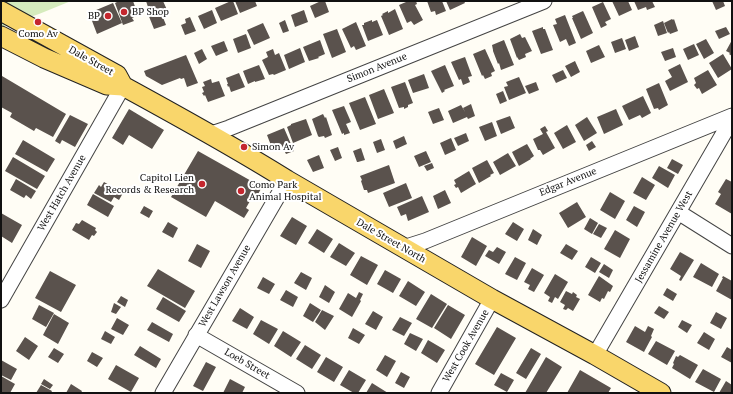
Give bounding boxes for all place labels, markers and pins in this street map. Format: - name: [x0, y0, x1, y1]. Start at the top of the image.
- place label: BP Shop: [132, 6, 169, 18]
- marker: BP Shop: [119, 7, 129, 17]
- place label: BP: [88, 10, 100, 22]
- marker: BP: [103, 11, 113, 21]
- marker: Como Av: [33, 17, 43, 27]
- place label: Como Av: [18, 28, 58, 40]
- place label: Simon Av: [252, 141, 294, 153]
- marker: Simon Av: [239, 142, 249, 152]
- place label: Capitol Lien Records & Research: [106, 172, 194, 196]
- marker: Capitol Lien Records & Research: [197, 179, 207, 189]
- place label: Como Park Animal Hospital: [249, 179, 321, 202]
- marker: Como Park Animal Hospital: [236, 186, 246, 196]

